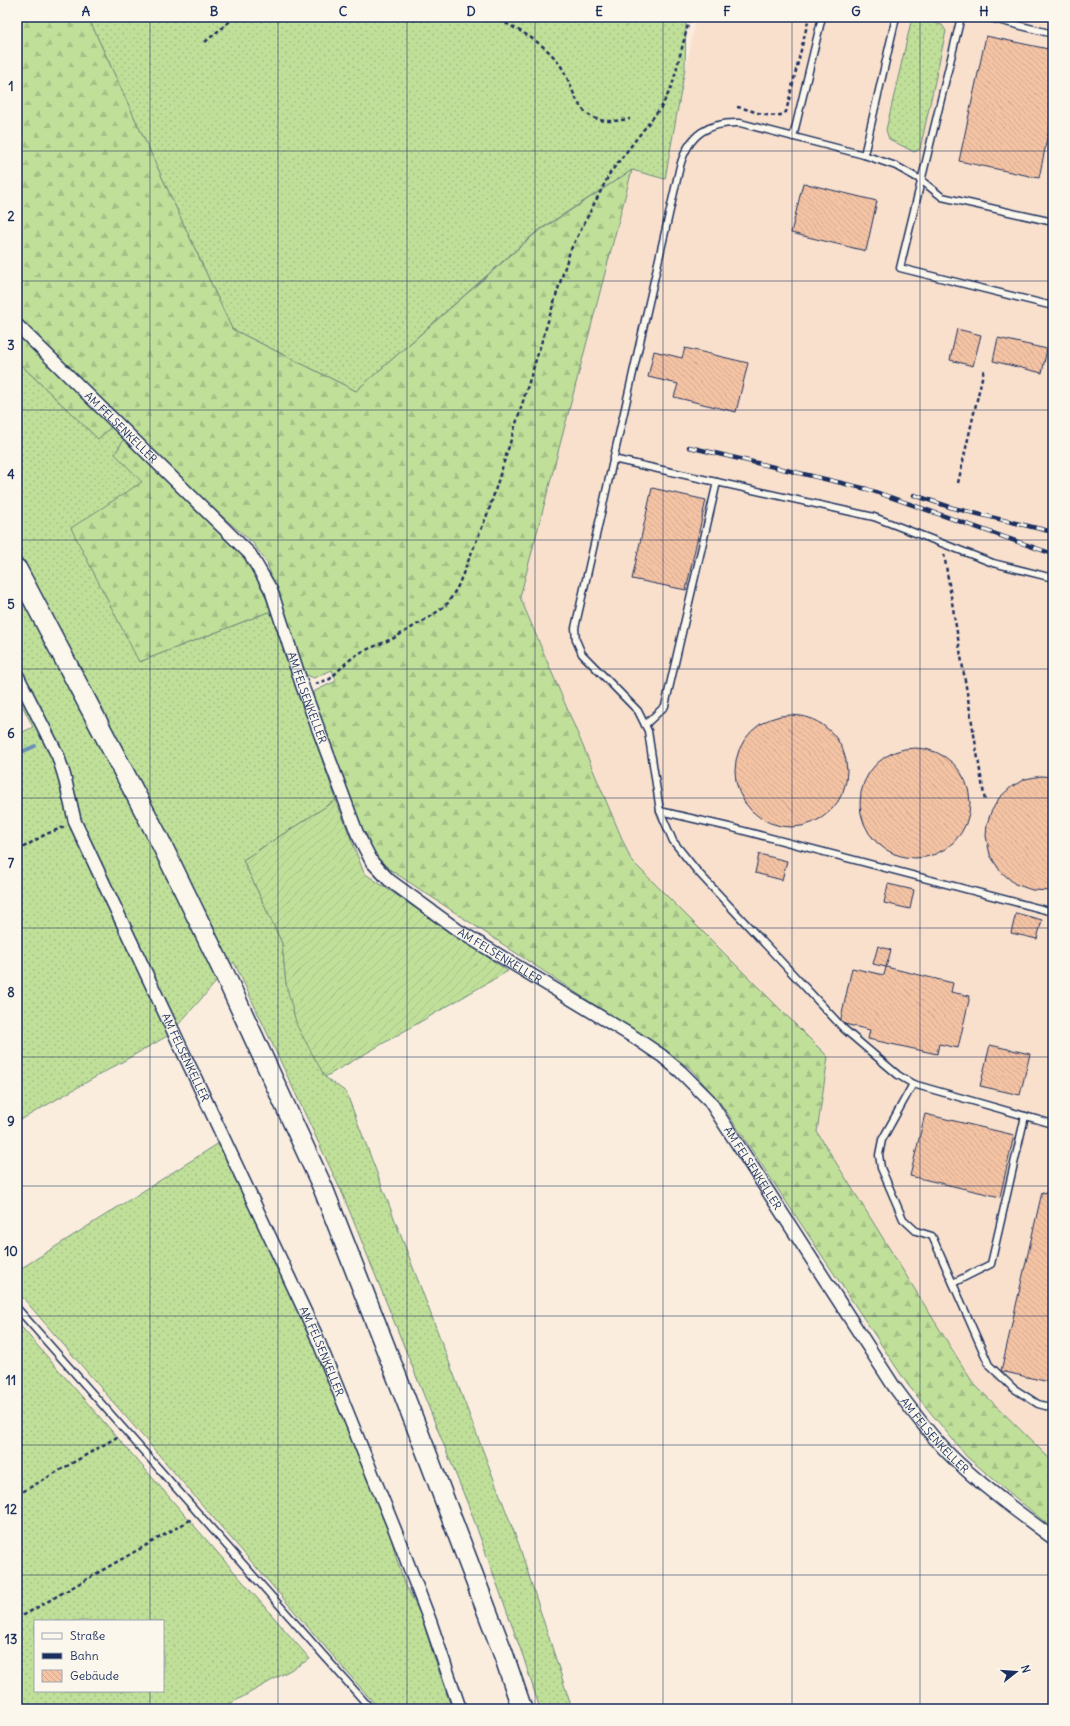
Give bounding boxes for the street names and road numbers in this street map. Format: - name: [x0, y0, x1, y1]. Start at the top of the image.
- street label: AM FELSENKELLER: [82, 389, 160, 466]
- street label: AM FELSENKELLER: [285, 650, 330, 745]
- street label: AM FELSENKELLER: [455, 925, 545, 987]
- street label: AM FELSENKELLER: [159, 1011, 212, 1104]
- street label: AM FELSENKELLER: [721, 1124, 785, 1212]
- street label: AM FELSENKELLER: [297, 1304, 347, 1398]
- street label: AM FELSENKELLER: [898, 1395, 972, 1476]

